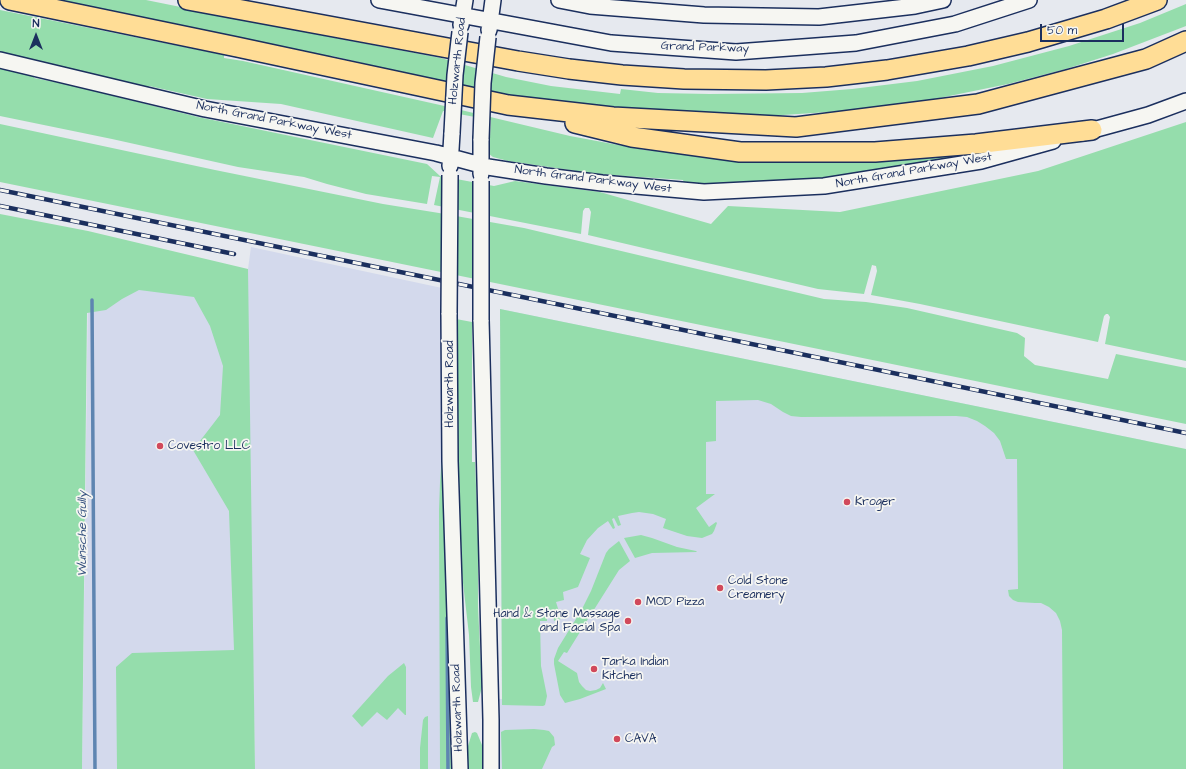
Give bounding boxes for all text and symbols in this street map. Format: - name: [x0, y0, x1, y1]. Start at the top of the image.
- north arrow: [16, 16, 56, 56]
- text: N: [33, 16, 39, 31]
- scale bar: [1042, 16, 1126, 42]
- street label: Holzwarth Road: [446, 17, 470, 105]
- text: 50 m: [1047, 22, 1077, 39]
- street label: Grand Parkway: [661, 39, 749, 57]
- street label: North Grand Parkway West: [195, 99, 353, 143]
- street label: North Grand Parkway West: [835, 150, 993, 192]
- street label: North Grand Parkway West: [514, 163, 672, 197]
- street label: Holzwarth Road: [443, 340, 457, 428]
- place label: Covestro LLC: [168, 439, 250, 453]
- marker: Covestro LLC: [155, 441, 165, 451]
- water label: Wunsche Gully: [75, 491, 91, 577]
- place label: Kroger: [855, 495, 895, 509]
- marker: Kroger: [842, 497, 852, 507]
- place label: Cold Stone Creamery: [728, 574, 788, 602]
- marker: Cold Stone Creamery: [715, 583, 725, 593]
- place label: MOD Pizza: [646, 595, 704, 609]
- marker: MOD Pizza: [633, 597, 643, 607]
- place label: Hand & Stone Massage and Facial Spa: [493, 607, 620, 635]
- marker: Hand & Stone Massage and Facial Spa: [623, 616, 633, 626]
- place label: Tarka Indian Kitchen: [602, 655, 668, 683]
- street label: Holzwarth Road: [449, 664, 467, 752]
- marker: Tarka Indian Kitchen: [589, 664, 599, 674]
- place label: CAVA: [625, 732, 656, 746]
- marker: CAVA: [612, 734, 622, 744]

